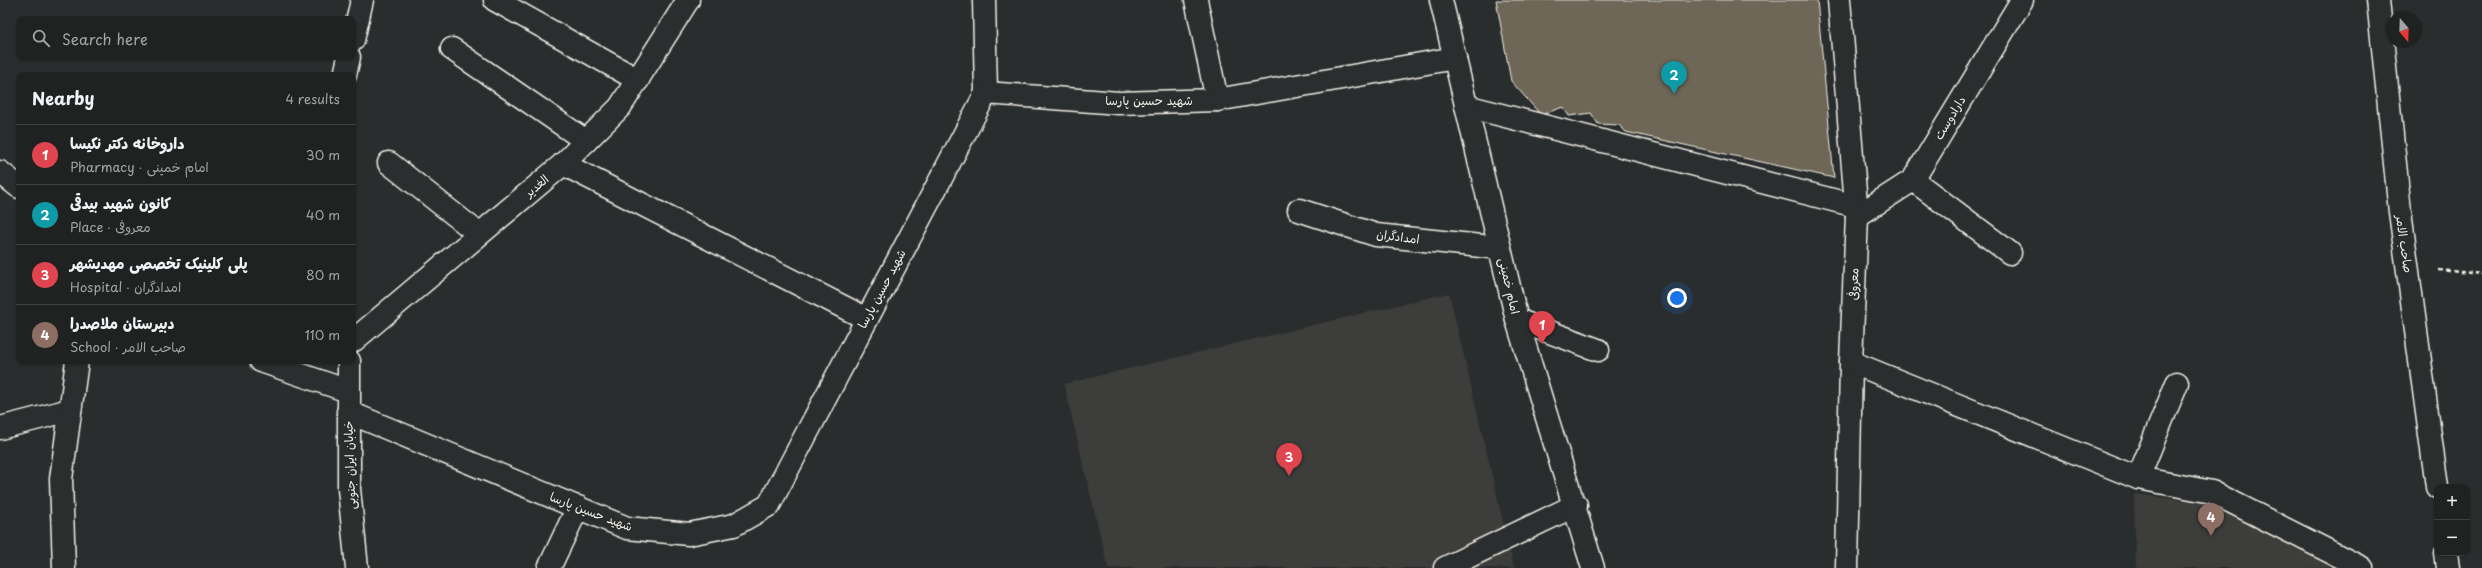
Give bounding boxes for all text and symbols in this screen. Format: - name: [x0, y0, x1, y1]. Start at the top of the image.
- north arrow: [2386, 12, 2422, 48]
- search box: [16, 16, 356, 60]
- icon: search: [30, 27, 52, 49]
- text: Search here: [62, 27, 148, 50]
- pin: 2: [1661, 61, 1687, 94]
- text: Nearby: [32, 85, 94, 111]
- text: 4 results: [286, 89, 340, 108]
- street label: شهید حسین پارسا: [1105, 91, 1193, 109]
- street label: دارادوست: [1929, 92, 1969, 143]
- text: داروخانه دکتر نکیسا: [70, 131, 184, 154]
- text: 1: [42, 145, 48, 164]
- text: 30 m: [306, 145, 340, 164]
- text: Pharmacy · امام خمینی: [70, 157, 209, 176]
- street label: الغدیر: [520, 170, 552, 201]
- text: کانون شهید بیدقی: [70, 191, 171, 214]
- text: 2: [40, 205, 50, 224]
- text: 40 m: [306, 205, 340, 224]
- street label: صاحب الامر: [2392, 213, 2418, 274]
- text: Place · معروفی: [70, 217, 151, 236]
- street label: امدادگران: [1376, 224, 1421, 248]
- street label: شهید حسین پارسا: [853, 246, 910, 331]
- text: پلی کلینیک تخصصی مهدیشهر: [70, 251, 248, 274]
- street label: امام خمینی: [1494, 256, 1525, 316]
- text: 3: [41, 265, 49, 284]
- text: 80 m: [306, 265, 340, 284]
- street label: معروفی: [1843, 267, 1863, 301]
- text: Hospital · امدادگران: [70, 277, 181, 296]
- your location: [1667, 288, 1687, 308]
- text: دبیرستان ملاصدرا: [70, 311, 175, 334]
- pin: 1: [1529, 311, 1555, 344]
- text: 4: [41, 325, 49, 344]
- text: 110 m: [305, 325, 340, 344]
- text: School · صاحب الامر: [70, 337, 186, 356]
- street label: خیابان ایران جنوبی: [338, 420, 360, 510]
- pin: 3: [1276, 443, 1302, 476]
- map controls: [2434, 484, 2470, 556]
- button: +: [2434, 484, 2470, 520]
- street label: شهید حسین پارسا: [547, 487, 635, 535]
- pin: 4: [2198, 503, 2224, 536]
- button: −: [2434, 520, 2470, 556]

